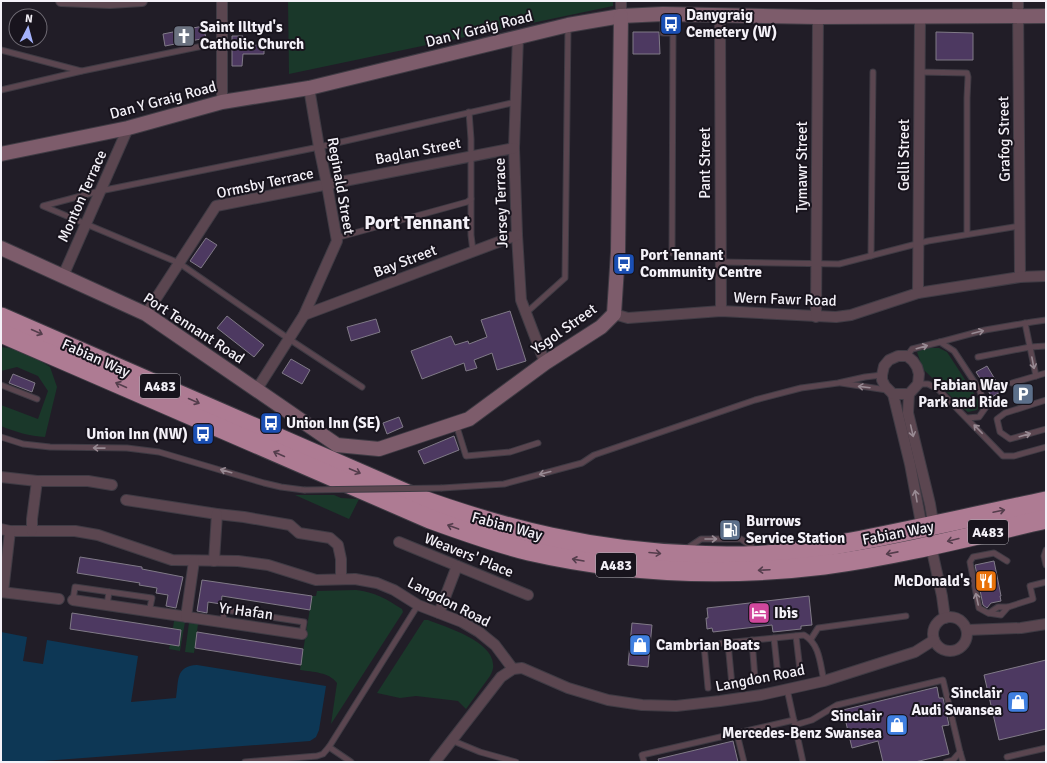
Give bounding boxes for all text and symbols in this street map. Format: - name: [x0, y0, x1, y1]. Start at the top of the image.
- place label: Danygraig Cemetery (W): [686, 6, 777, 41]
- street label: Dan Y Graig Road: [424, 7, 534, 51]
- north arrow: [8, 8, 48, 48]
- bus stop icon: Danygraig Cemetery (W): [658, 11, 684, 37]
- text: N: [25, 12, 33, 25]
- place label: Saint Illtyd's Catholic Church: [200, 18, 304, 53]
- church icon: Saint Illtyd's Catholic Church: [171, 23, 197, 49]
- street label: Dan Y Graig Road: [108, 77, 218, 123]
- street label: Grafog Street: [994, 96, 1014, 182]
- street label: Gelli Street: [895, 119, 913, 191]
- street label: Tymawr Street: [793, 121, 811, 213]
- street label: Pant Street: [696, 127, 714, 199]
- street label: Baglan Street: [374, 134, 462, 168]
- street label: Reginald Street: [324, 136, 358, 236]
- street label: Monton Terrace: [54, 147, 110, 245]
- street label: Jersey Terrace: [490, 157, 512, 249]
- street label: Ormsby Terrace: [215, 164, 315, 202]
- district label: Port Tennant: [364, 211, 470, 235]
- street label: Bay Street: [371, 241, 439, 281]
- place label: Port Tennant Community Centre: [640, 246, 762, 281]
- bus stop icon: Port Tennant Community Centre: [611, 251, 637, 277]
- street label: Wern Fawr Road: [733, 288, 837, 310]
- street label: Port Tennant Road: [140, 289, 248, 367]
- street label: Ysgol Street: [528, 300, 600, 358]
- one-way arrow: [971, 328, 984, 335]
- one-way arrow: [30, 329, 42, 337]
- street label: Fabian Way: [59, 335, 133, 381]
- one-way arrow: [915, 343, 928, 350]
- one-way arrow: [1030, 356, 1038, 369]
- road number: A483: [140, 374, 180, 398]
- place label: Fabian Way Park and Ride: [918, 376, 1009, 411]
- one-way arrow: [115, 381, 127, 389]
- parking icon: Fabian Way Park and Ride: [1010, 381, 1036, 407]
- one-way arrow: [858, 383, 871, 390]
- one-way arrow: [188, 398, 200, 405]
- bus stop icon: Union Inn (SE): [258, 410, 284, 436]
- place label: Union Inn (SE): [286, 414, 381, 432]
- bus stop icon: Union Inn (NW): [190, 421, 216, 447]
- one-way arrow: [909, 424, 916, 437]
- one-way arrow: [973, 424, 982, 434]
- place label: Union Inn (NW): [86, 425, 188, 443]
- one-way arrow: [1018, 431, 1031, 438]
- one-way arrow: [93, 444, 106, 452]
- one-way arrow: [273, 450, 285, 457]
- one-way arrow: [220, 467, 233, 474]
- one-way arrow: [349, 468, 361, 476]
- one-way arrow: [538, 469, 551, 477]
- one-way arrow: [912, 490, 920, 503]
- one-way arrow: [992, 506, 1005, 514]
- street label: Fabian Way: [470, 508, 544, 544]
- place label: Burrows Service Station: [746, 512, 845, 547]
- fuel station icon: Burrows Service Station: [717, 517, 743, 543]
- street label: Fabian Way: [861, 517, 935, 549]
- road number: A483: [968, 520, 1008, 544]
- one-way arrow: [446, 523, 459, 530]
- street label: Weavers' Place: [422, 529, 516, 581]
- one-way arrow: [704, 535, 717, 543]
- one-way arrow: [947, 537, 960, 545]
- one-way arrow: [648, 549, 661, 556]
- one-way arrow: [886, 549, 899, 557]
- road number: A483: [596, 553, 636, 577]
- one-way arrow: [572, 556, 585, 564]
- one-way arrow: [758, 566, 771, 574]
- restaurant icon: McDonald's: [973, 568, 999, 594]
- place label: McDonald's: [894, 572, 970, 590]
- street label: Langdon Road: [404, 573, 494, 631]
- one-way arrow: [973, 593, 981, 606]
- street label: Yr Hafan: [218, 598, 274, 624]
- hotel icon: Ibis: [746, 600, 772, 626]
- place label: Ibis: [774, 604, 798, 622]
- shop icon: Cambrian Boats: [627, 632, 653, 658]
- place label: Cambrian Boats: [656, 636, 760, 654]
- street label: Langdon Road: [714, 661, 806, 695]
- place label: Sinclair Audi Swansea: [911, 684, 1002, 719]
- shop icon: Sinclair Audi Swansea: [1005, 689, 1031, 715]
- place label: Sinclair Mercedes-Benz Swansea: [722, 707, 882, 742]
- shop icon: Sinclair Mercedes-Benz Swansea: [884, 712, 910, 738]

